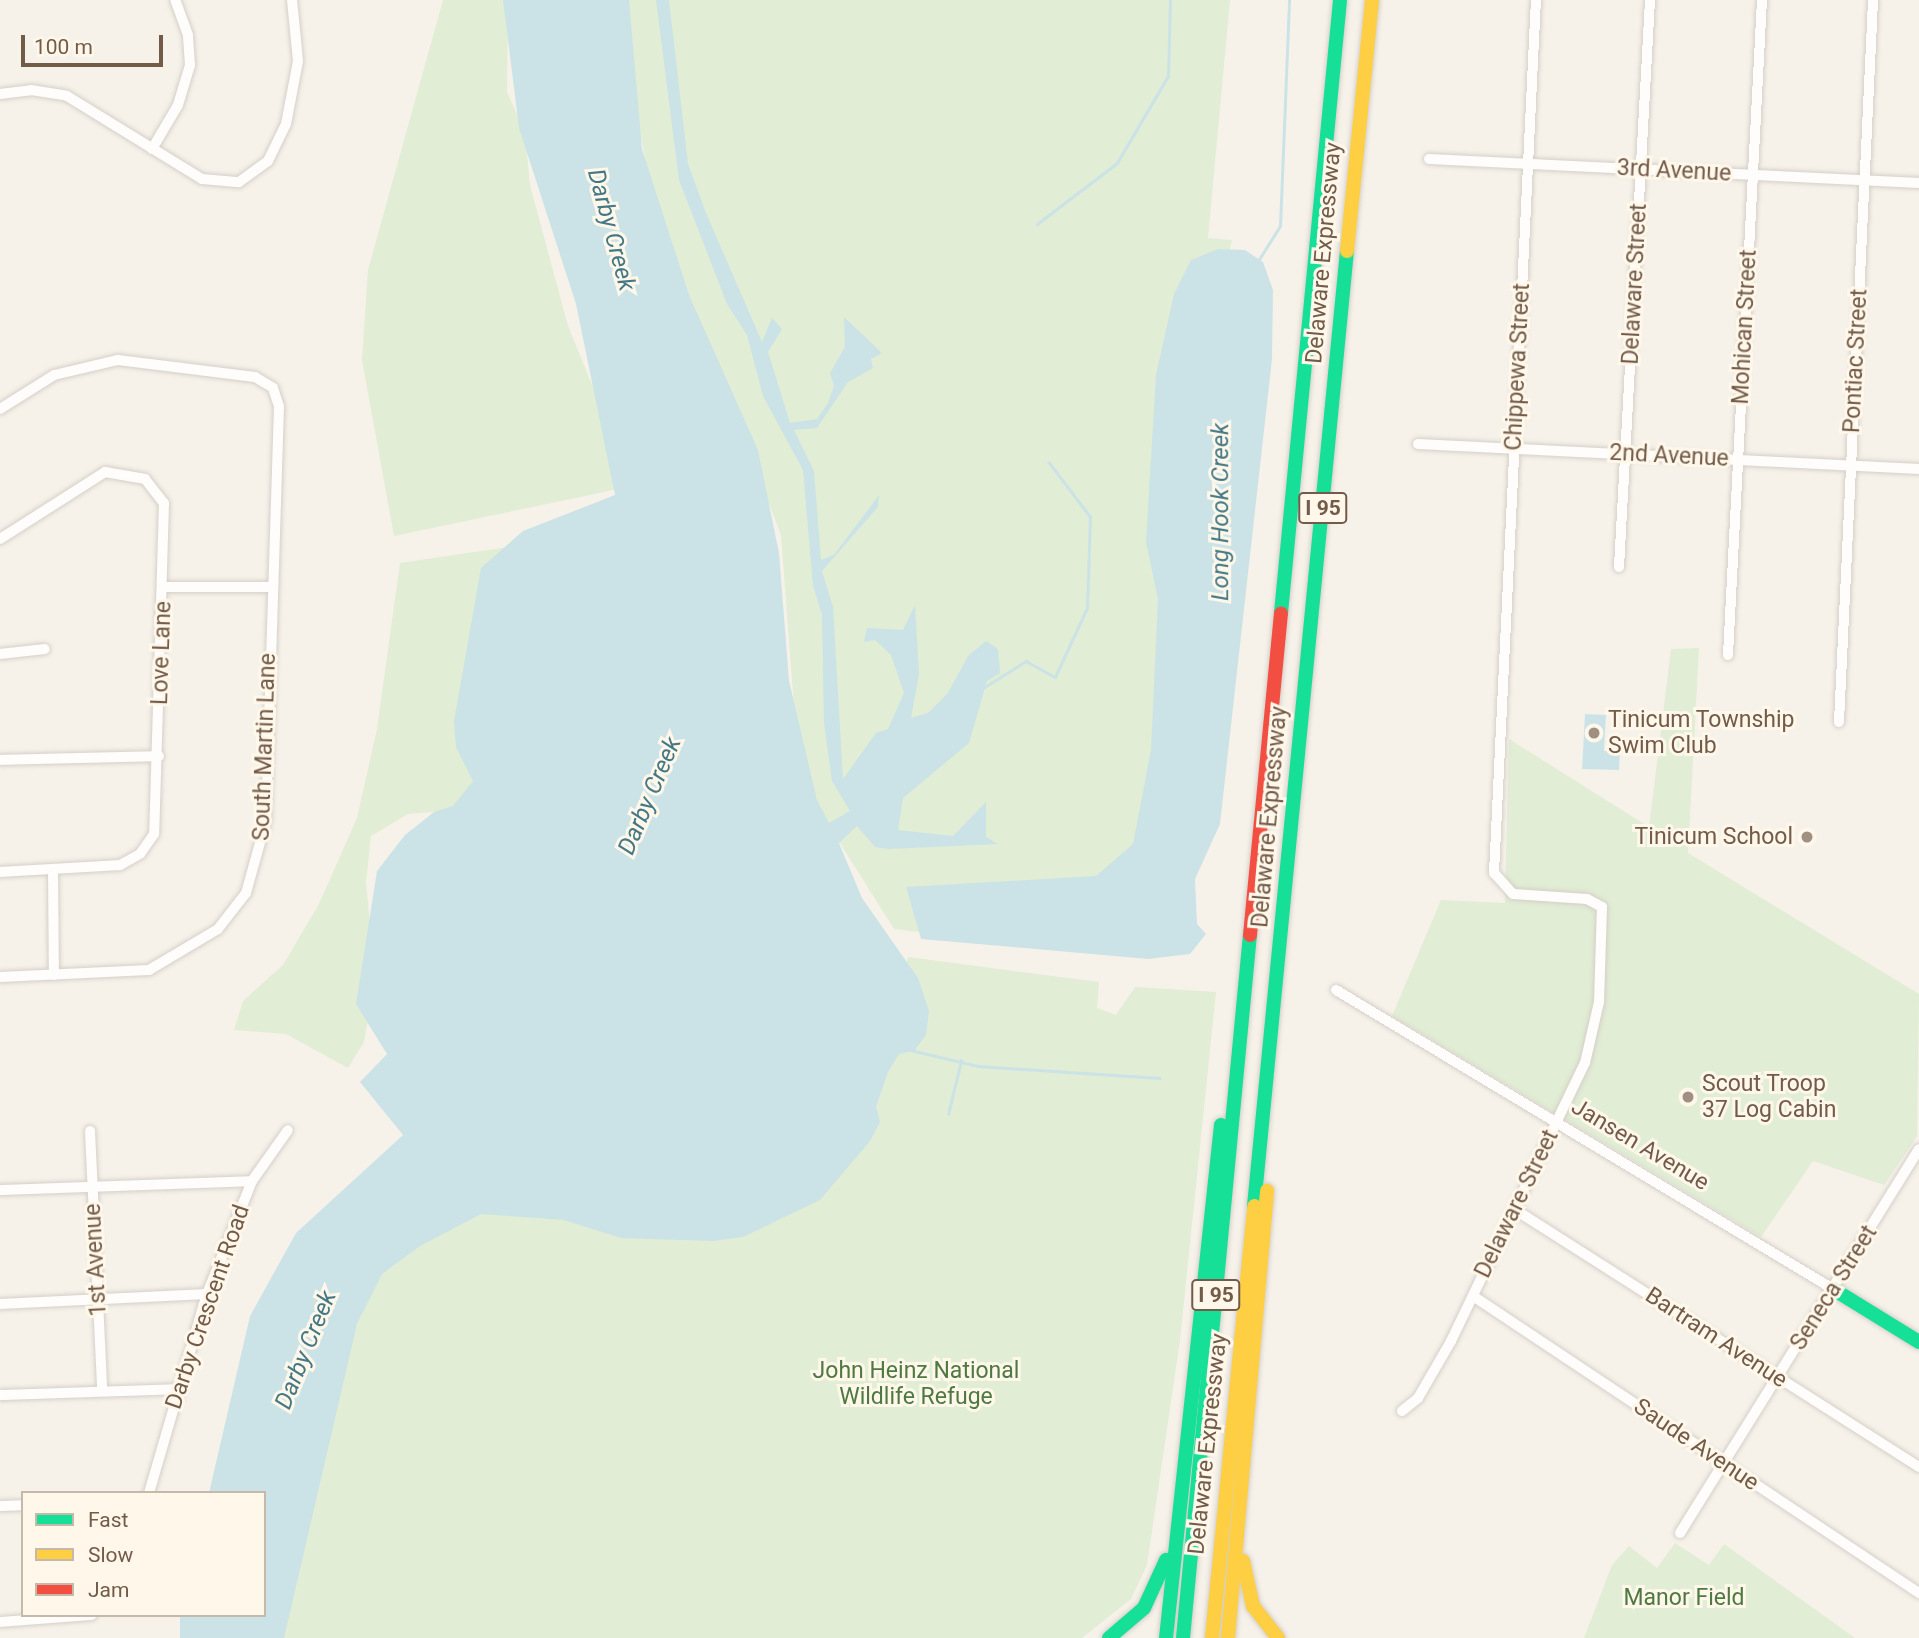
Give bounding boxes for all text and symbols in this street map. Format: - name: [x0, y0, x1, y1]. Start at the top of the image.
- scale bar: [24, 21, 166, 65]
- text: 100 m: [34, 35, 93, 59]
- street label: Delaware Expressway: [1301, 141, 1347, 365]
- street label: 3rd Avenue: [1616, 154, 1732, 188]
- water label: Darby Creek: [581, 166, 641, 294]
- street label: Delaware Street: [1617, 203, 1653, 365]
- street label: Mohican Street: [1727, 249, 1763, 405]
- street label: Chippewa Street: [1500, 283, 1536, 451]
- street label: Pontiac Street: [1838, 288, 1874, 434]
- water label: Long Hook Creek: [1207, 423, 1235, 601]
- street label: 2nd Avenue: [1609, 439, 1729, 473]
- road number: I 95: [1297, 490, 1349, 526]
- street label: Love Lane: [146, 601, 178, 705]
- street label: South Martin Lane: [248, 653, 282, 841]
- street label: Delaware Expressway: [1247, 705, 1293, 929]
- place label: Tinicum Township Swim Club: [1608, 706, 1795, 760]
- marker: Tinicum Township Swim Club: [1586, 725, 1602, 741]
- water label: Darby Creek: [612, 733, 688, 859]
- place label: Tinicum School: [1635, 823, 1793, 851]
- marker: Tinicum School: [1799, 829, 1815, 845]
- place label: Scout Troop 37 Log Cabin: [1702, 1070, 1836, 1124]
- marker: Scout Troop 37 Log Cabin: [1680, 1089, 1696, 1105]
- street label: Jansen Avenue: [1566, 1093, 1714, 1197]
- street label: Delaware Street: [1469, 1125, 1565, 1283]
- street label: Darby Crescent Road: [160, 1201, 256, 1413]
- street label: 1st Avenue: [79, 1203, 113, 1317]
- street label: Seneca Street: [1785, 1221, 1883, 1355]
- road number: I 95: [1190, 1278, 1242, 1312]
- street label: Bartram Avenue: [1640, 1282, 1792, 1394]
- water label: Darby Creek: [269, 1287, 343, 1413]
- street label: Delaware Expressway: [1183, 1332, 1233, 1556]
- park label: John Heinz National Wildlife Refuge: [813, 1357, 1019, 1411]
- street label: Saude Avenue: [1628, 1393, 1764, 1497]
- legend: [21, 1491, 266, 1617]
- text: Fast: [88, 1508, 128, 1532]
- text: Slow: [88, 1543, 133, 1567]
- text: Jam: [88, 1578, 129, 1602]
- park label: Manor Field: [1624, 1584, 1744, 1612]

